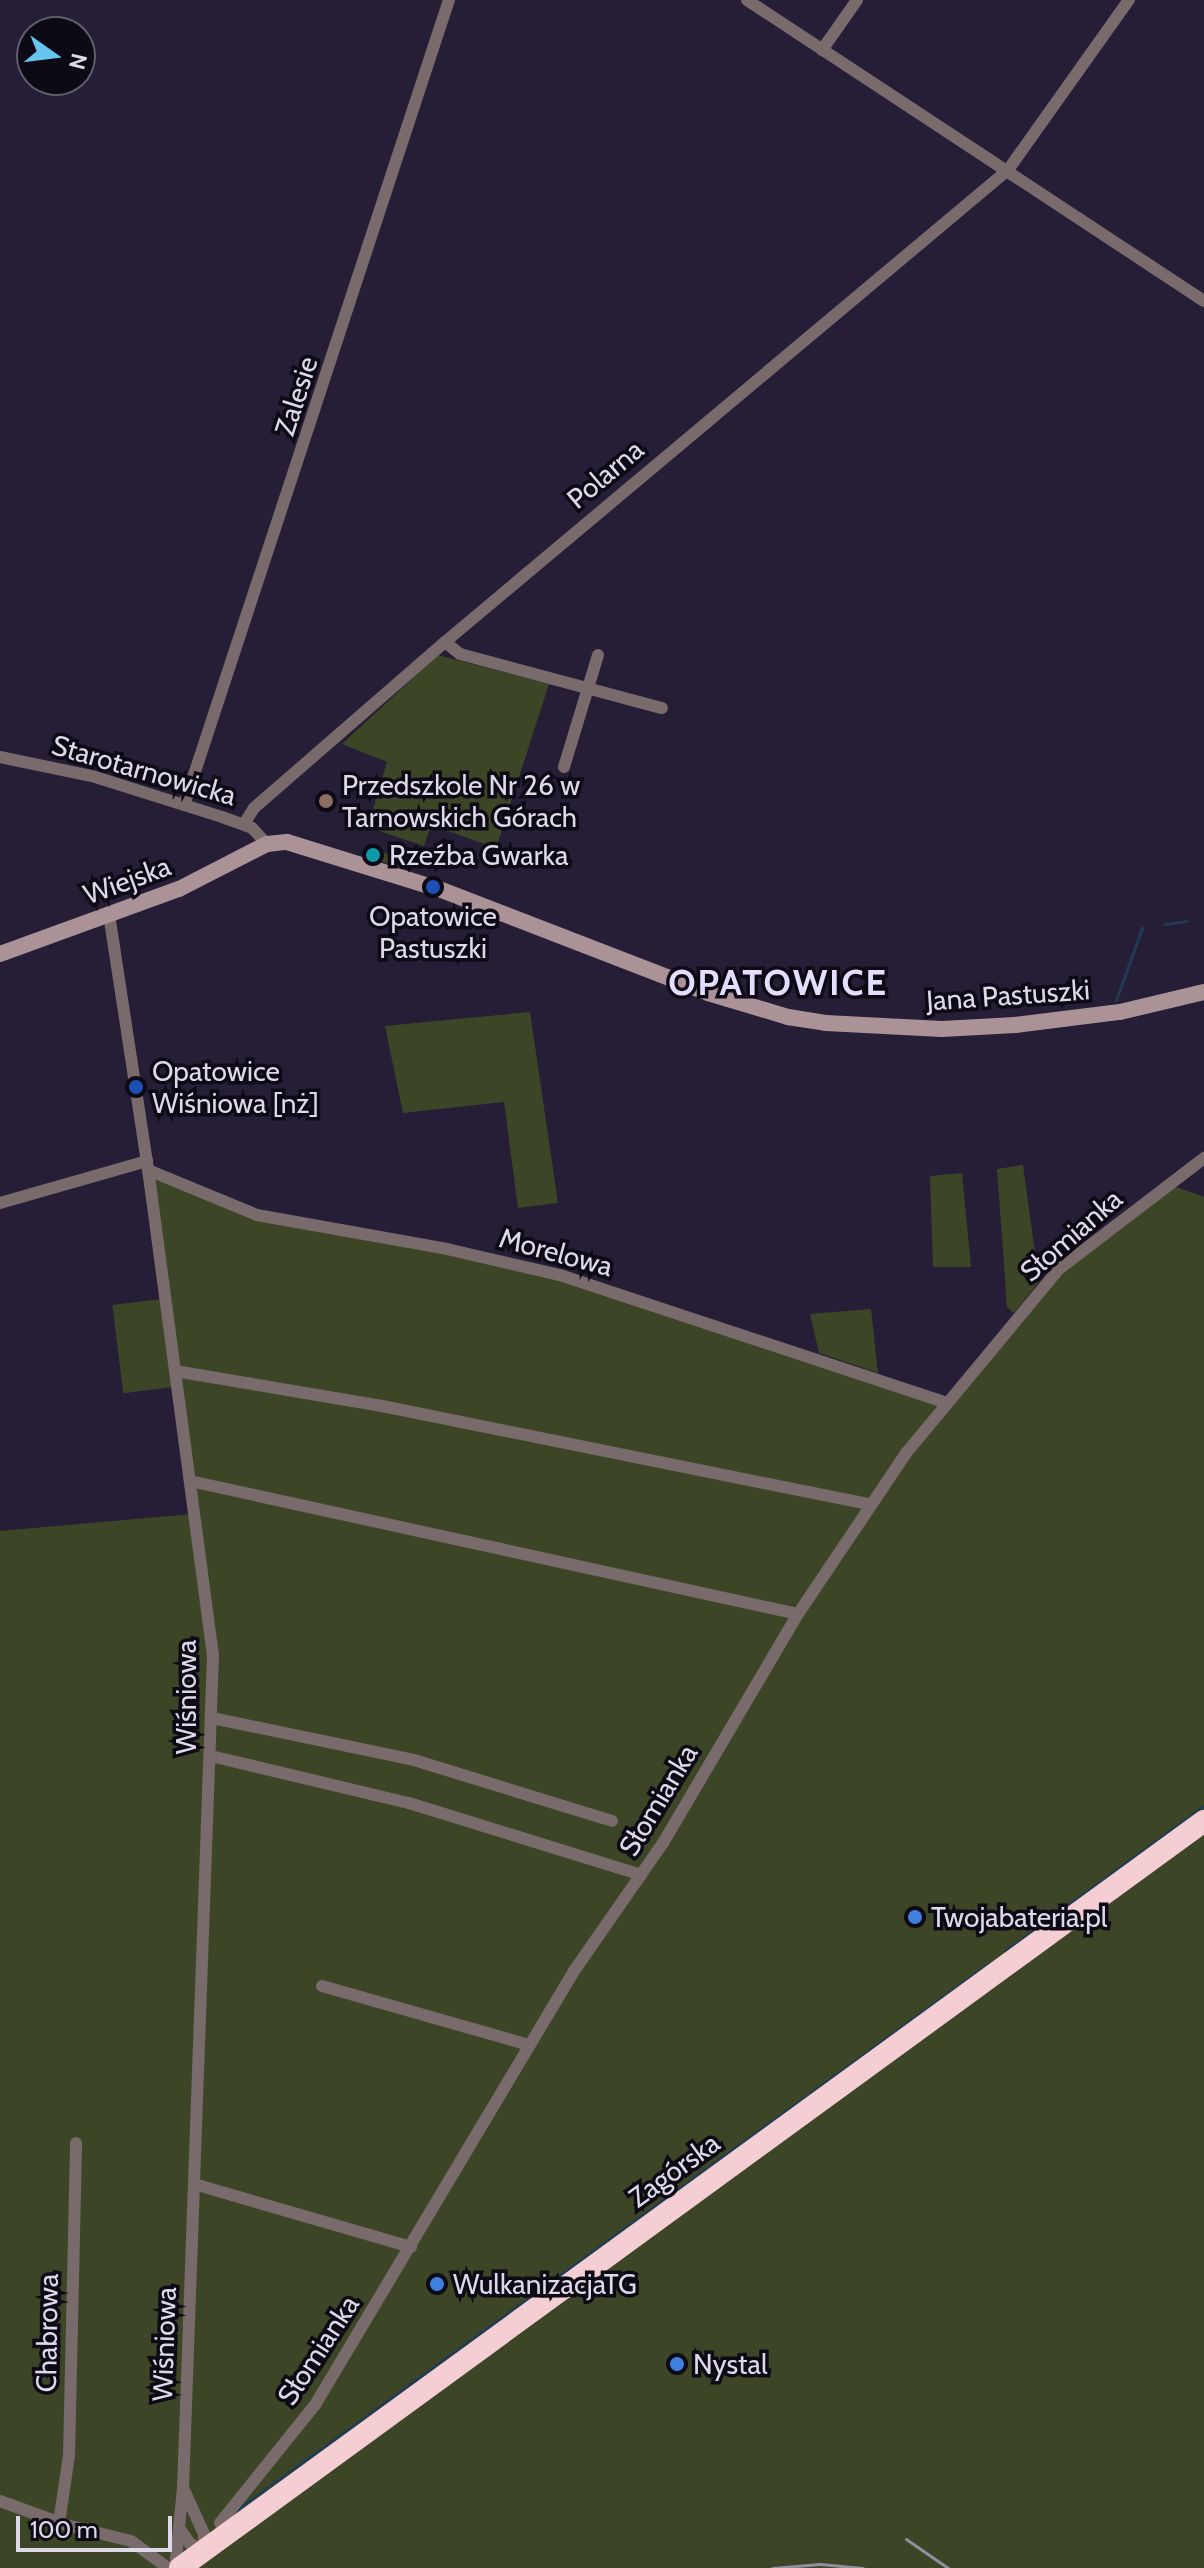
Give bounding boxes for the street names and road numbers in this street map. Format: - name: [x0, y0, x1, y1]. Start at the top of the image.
- street label: Zalesie: [267, 352, 325, 440]
- street label: Polarna: [560, 433, 650, 515]
- street label: Starotarnowicka: [48, 728, 240, 812]
- street label: Wiejska: [79, 849, 175, 911]
- street label: Jana Pastuszki: [925, 973, 1091, 1017]
- street label: Słomianka: [1013, 1182, 1129, 1288]
- street label: Morelowa: [496, 1221, 616, 1283]
- street label: Wiśniowa: [169, 1640, 203, 1754]
- street label: Słomianka: [612, 1738, 704, 1862]
- street label: Zagórska: [622, 2126, 726, 2214]
- street label: Chabrowa: [29, 2273, 65, 2393]
- street label: Wiśniowa: [145, 2286, 183, 2402]
- street label: Słomianka: [270, 2289, 366, 2411]

